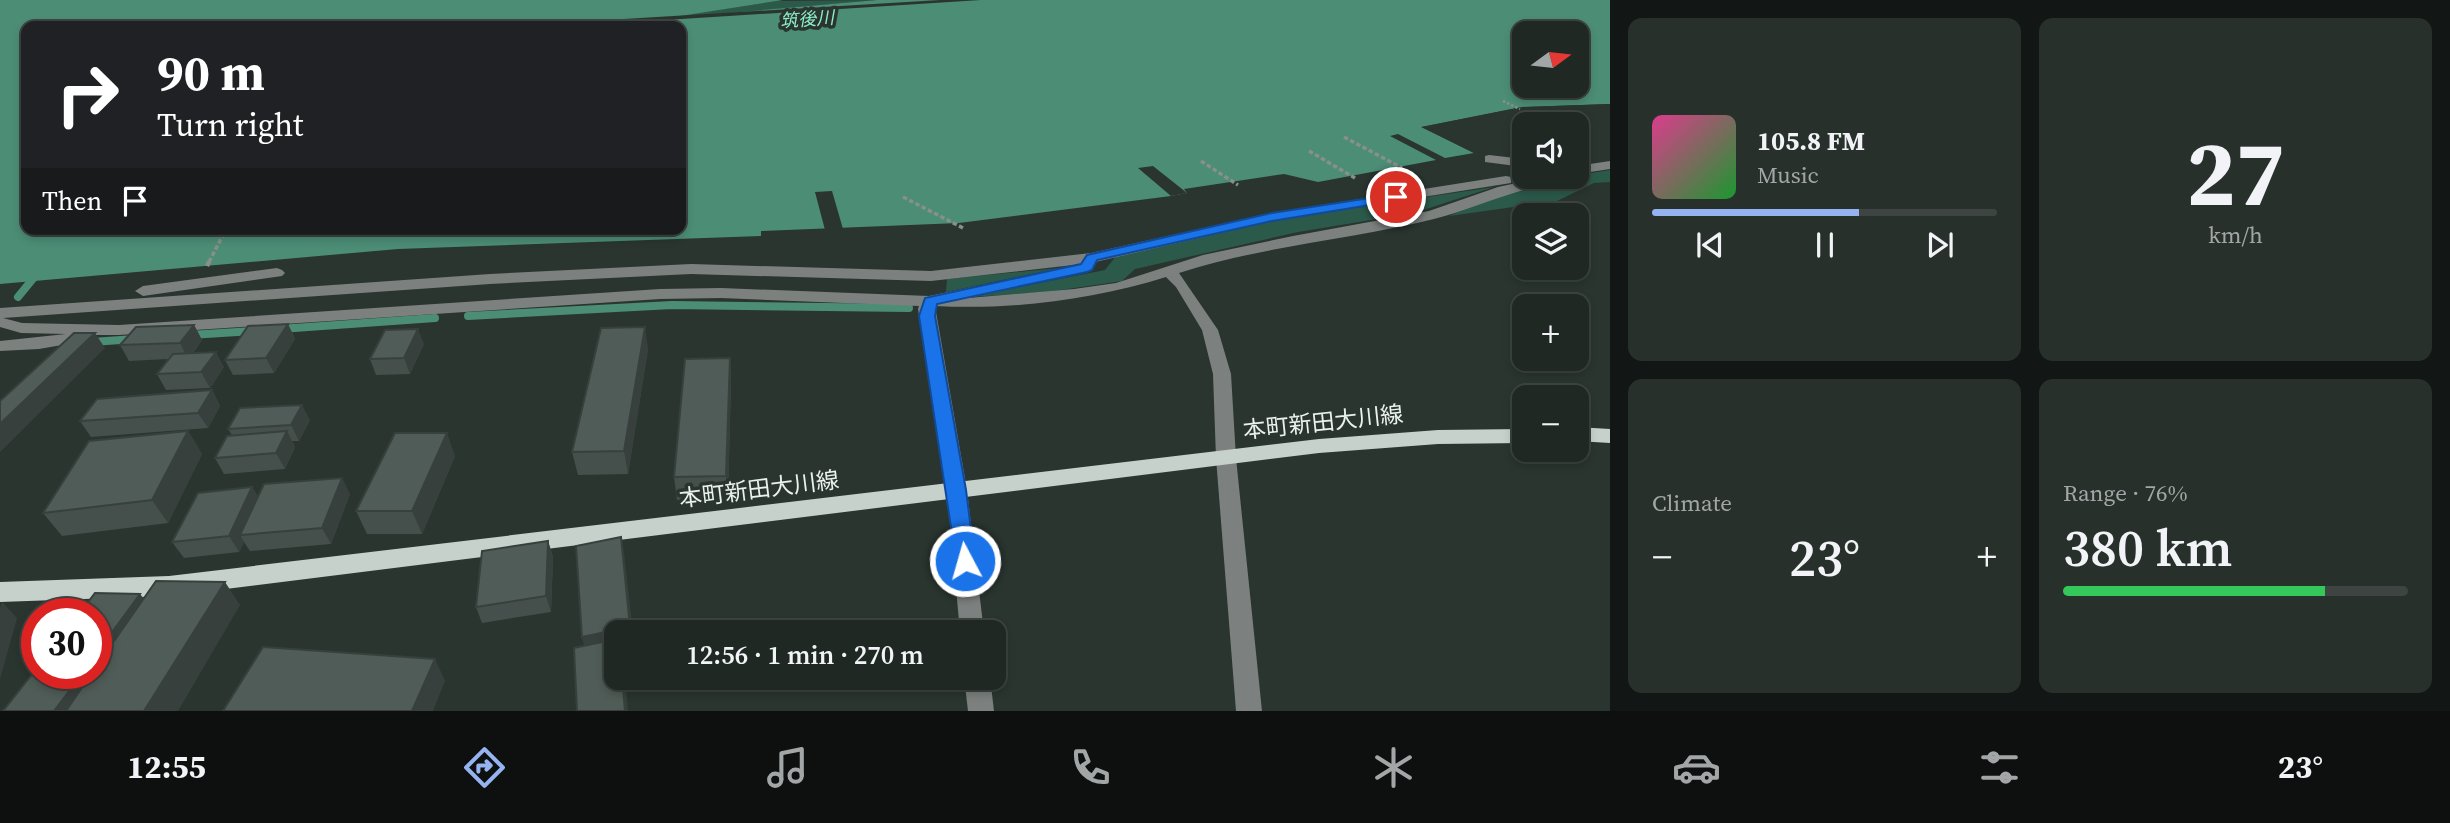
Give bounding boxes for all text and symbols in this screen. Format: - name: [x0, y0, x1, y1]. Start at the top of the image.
- water label: 筑後川: [779, 5, 837, 33]
- north arrow: [1512, 21, 1589, 98]
- map controls: [1512, 21, 1589, 462]
- text: 90 m: [157, 39, 265, 106]
- icon: right: [42, 49, 133, 140]
- text: Turn right: [157, 103, 303, 147]
- text: 27: [2186, 111, 2285, 235]
- button: sound: [1512, 112, 1589, 189]
- text: 105.8 FM: [1757, 123, 1865, 159]
- text: Music: [1757, 159, 1819, 191]
- pin: [1366, 167, 1426, 227]
- icon: arrive: [1377, 178, 1415, 216]
- icon: arrive: [116, 182, 154, 220]
- text: Then: [42, 183, 102, 219]
- button: layers: [1512, 203, 1589, 280]
- text: km/h: [2208, 219, 2263, 251]
- icon: previous: [1691, 226, 1729, 264]
- icon: pause: [1806, 226, 1844, 264]
- icon: next: [1921, 226, 1959, 264]
- button: +: [1512, 294, 1589, 371]
- button: −: [1512, 385, 1589, 462]
- street label: 本町新田大川線: [1241, 398, 1405, 446]
- street label: 本町新田大川線: [677, 463, 841, 515]
- text: Range · 76%: [2063, 477, 2188, 509]
- text: Climate: [1652, 487, 1732, 519]
- text: 380 km: [2063, 512, 2232, 583]
- text: 23°: [1789, 522, 1860, 593]
- position arrow: [928, 524, 1002, 598]
- text: −: [1652, 531, 1672, 583]
- text: +: [1977, 531, 1997, 583]
- speed limit sign: 30: [21, 598, 112, 689]
- text: 12:56 · 1 min · 270 m: [686, 637, 924, 673]
- icon: directions: [460, 743, 509, 792]
- icon: music: [763, 743, 812, 792]
- icon: phone: [1066, 743, 1115, 792]
- icon: climate: [1369, 743, 1418, 792]
- icon: car: [1672, 743, 1721, 792]
- icon: filters: [1975, 743, 2024, 792]
- text: 12:55: [127, 745, 206, 789]
- text: 23°: [2278, 745, 2323, 789]

